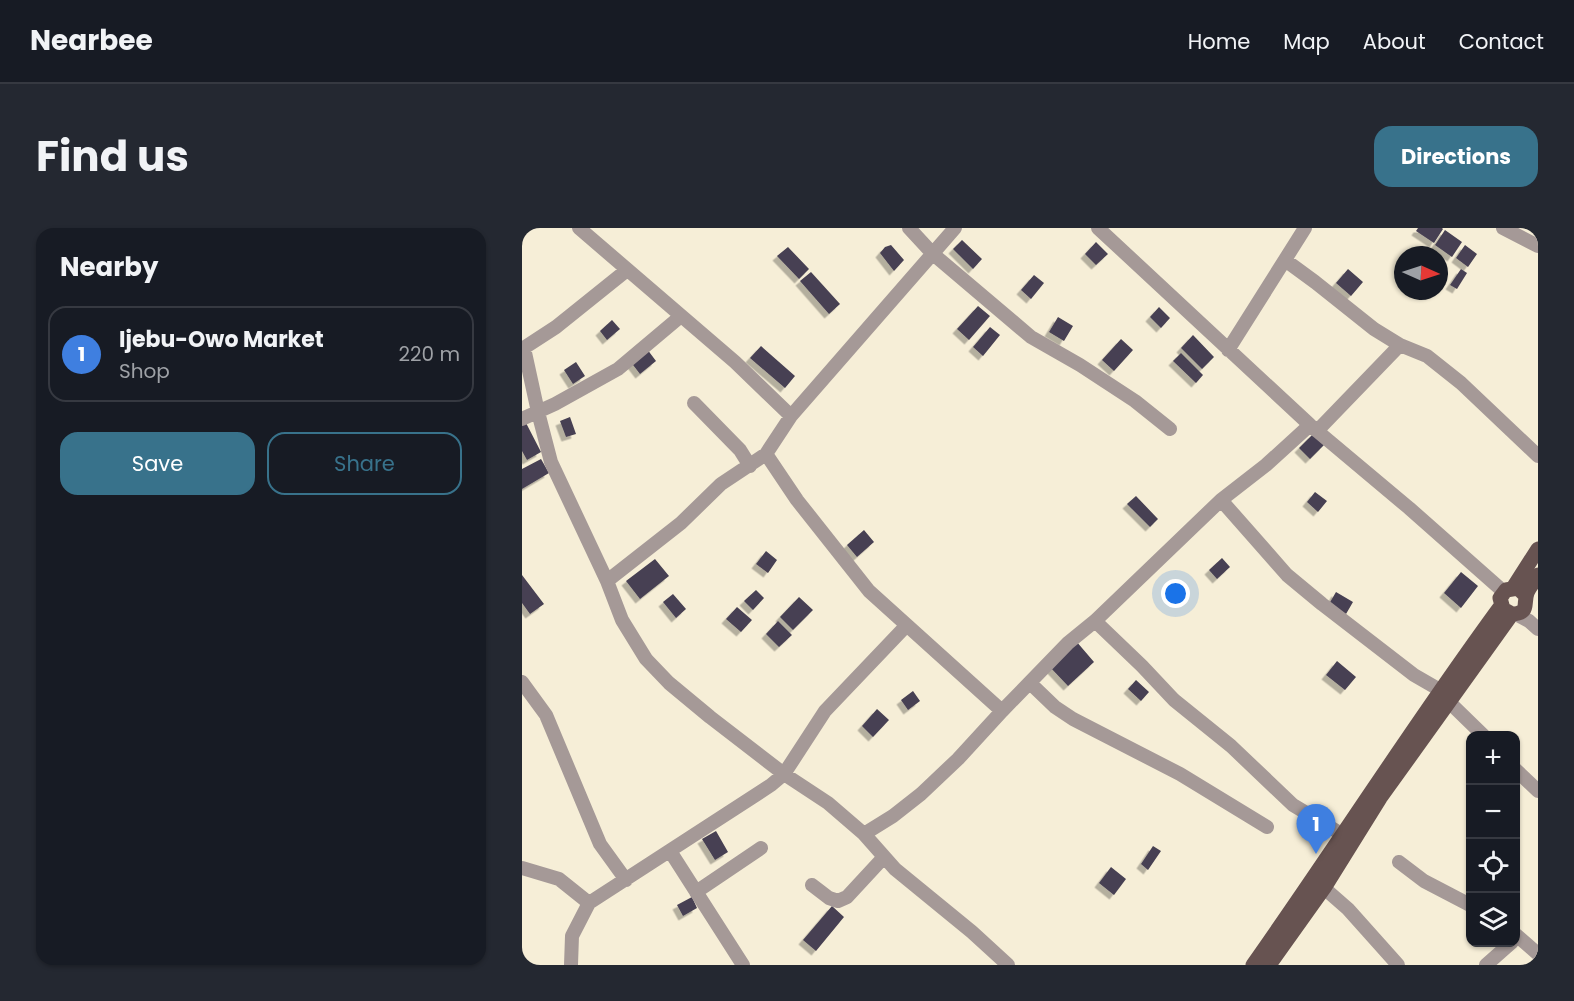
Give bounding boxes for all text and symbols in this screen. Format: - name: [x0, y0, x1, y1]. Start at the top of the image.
- text: Nearbee: [30, 21, 153, 60]
- text: Home: [1188, 27, 1250, 56]
- text: Map: [1283, 27, 1330, 56]
- text: About: [1363, 27, 1426, 56]
- text: Contact: [1459, 27, 1544, 56]
- button: Directions: [1374, 126, 1538, 187]
- text: Find us: [36, 127, 189, 186]
- north arrow: [1394, 246, 1448, 300]
- text: Nearby: [60, 249, 158, 285]
- text: Ijebu-Owo Market: [119, 324, 324, 355]
- text: 1: [78, 340, 85, 368]
- text: 220 m: [399, 340, 460, 368]
- text: Shop: [119, 357, 170, 385]
- button: Save: [60, 432, 255, 495]
- button: Share: [267, 432, 462, 495]
- your location: [1161, 579, 1190, 608]
- map controls: [1466, 731, 1520, 947]
- button: +: [1466, 731, 1520, 785]
- button: −: [1466, 785, 1520, 839]
- pin: 1: [1296, 804, 1336, 854]
- button: locate: [1466, 839, 1520, 893]
- button: layers: [1466, 893, 1520, 947]

